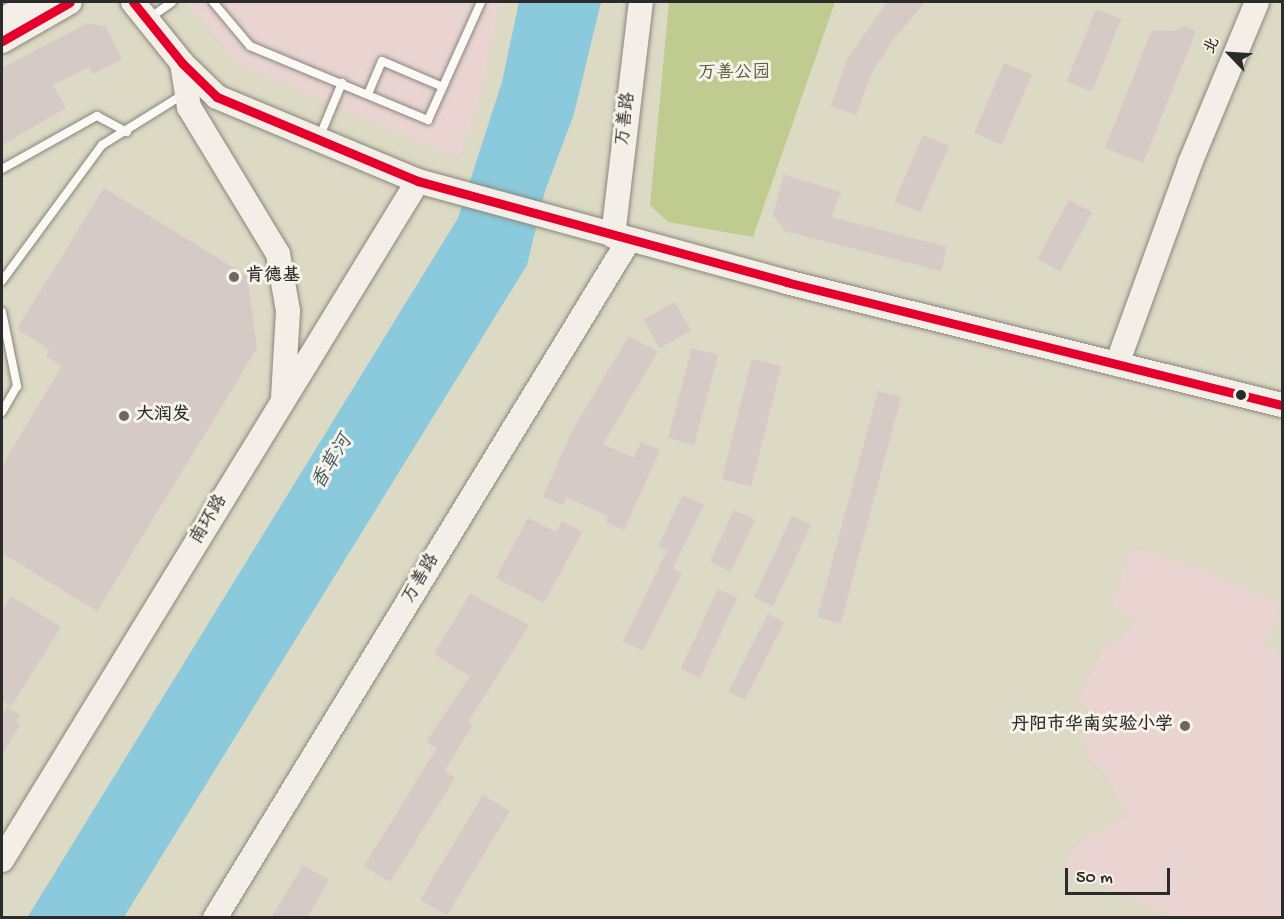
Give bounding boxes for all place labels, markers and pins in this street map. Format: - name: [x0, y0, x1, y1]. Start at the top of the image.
- place label: 肯德基: [246, 266, 300, 288]
- marker: 肯德基: [227, 270, 241, 284]
- unlabelled marker: [1235, 389, 1247, 401]
- place label: 大润发: [136, 405, 190, 427]
- marker: 大润发: [117, 409, 131, 423]
- place label: 丹阳市华南实验小学: [1011, 715, 1173, 737]
- marker: 丹阳市华南实验小学: [1178, 719, 1192, 733]

